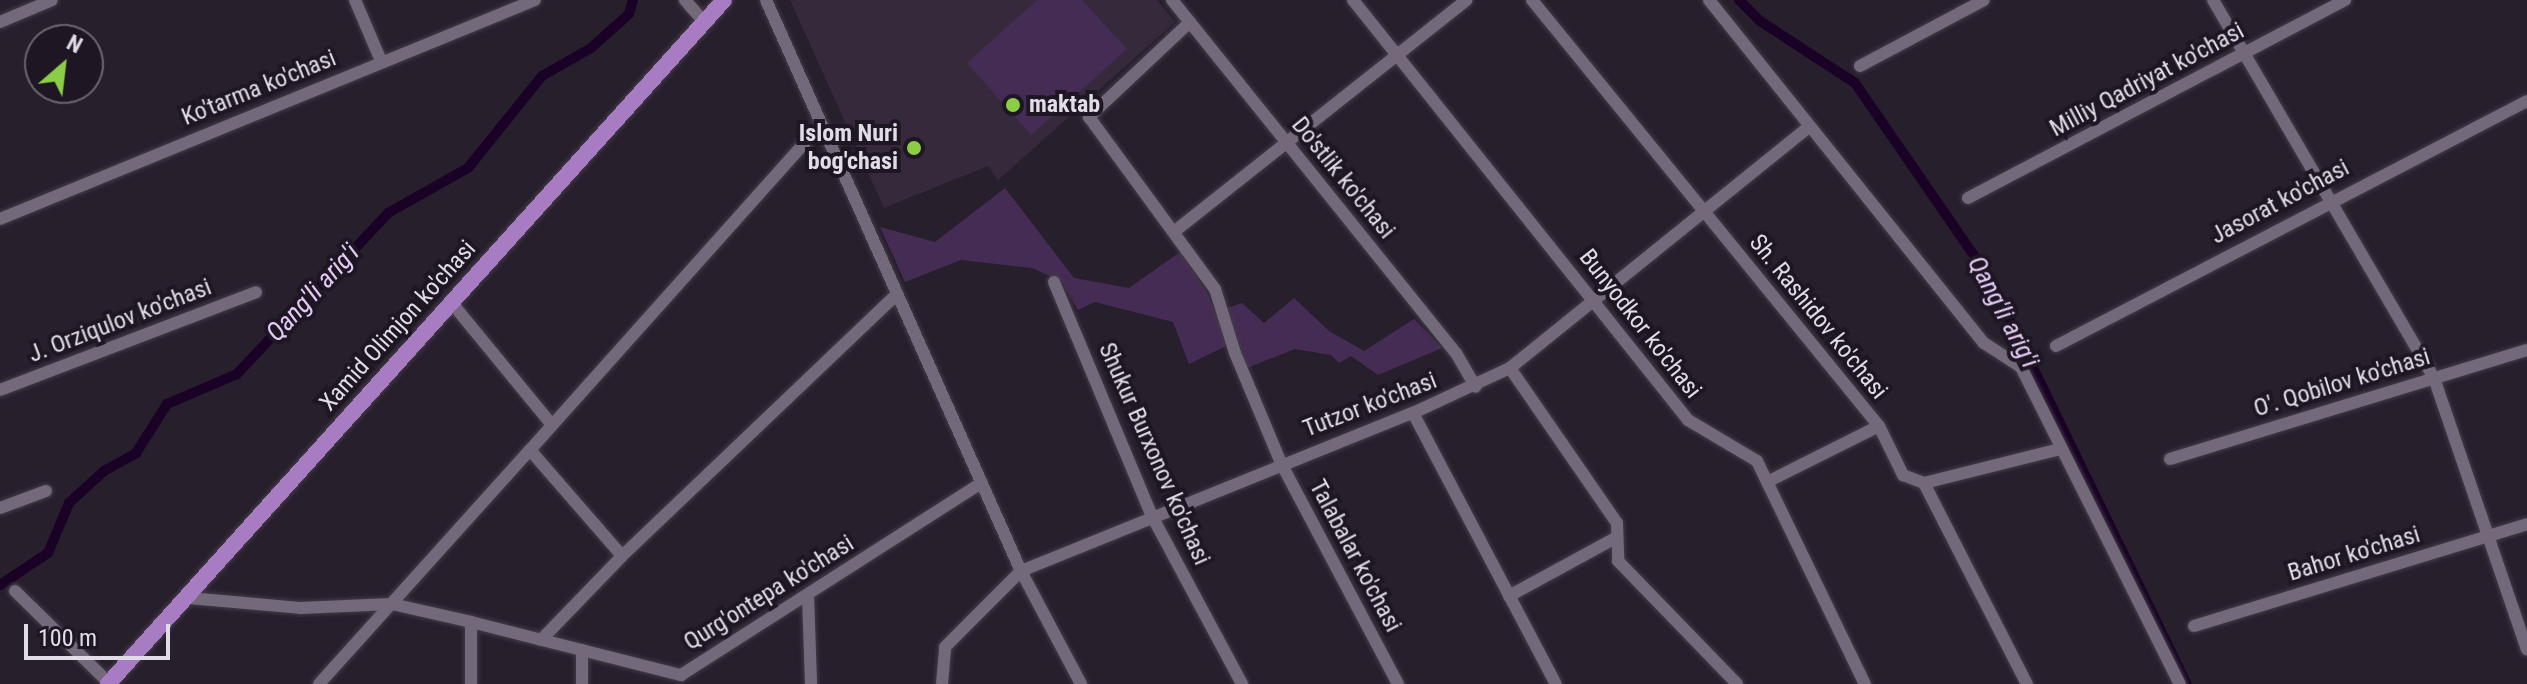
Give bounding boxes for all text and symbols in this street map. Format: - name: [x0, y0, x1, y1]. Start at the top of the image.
- street label: Milliy Qadriyat ko'chasi: [2045, 17, 2249, 143]
- north arrow: [24, 24, 104, 104]
- text: N: [63, 30, 86, 58]
- street label: Ko'tarma ko'chasi: [178, 44, 340, 132]
- place label: maktab: [1029, 91, 1100, 119]
- marker: maktab: [1004, 96, 1022, 114]
- street label: Do'stlik ko'chasi: [1285, 111, 1401, 245]
- place label: Islom Nuri bog'chasi: [799, 120, 898, 176]
- marker: Islom Nuri bog'chasi: [905, 139, 923, 157]
- street label: Jasorat ko'chasi: [2206, 154, 2354, 250]
- street label: Sh. Rashidov ko'chasi: [1743, 229, 1893, 405]
- street label: Xamid Olimjon ko'chasi: [314, 235, 482, 417]
- water label: Qang'li arig'i: [260, 238, 366, 348]
- street label: Bunyodkor ko'chasi: [1573, 244, 1707, 404]
- water label: Qang'li arig'i: [1961, 251, 2045, 373]
- street label: J. Orziqulov ko'chasi: [25, 273, 215, 369]
- street label: Shukur Burxonov ko'chasi: [1092, 339, 1216, 569]
- street label: O'. Qobilov ko'chasi: [2250, 343, 2434, 423]
- street label: Tutzor ko'chasi: [1299, 366, 1441, 444]
- street label: Talabalar ko'chasi: [1303, 475, 1407, 637]
- street label: Bahor ko'chasi: [2285, 520, 2423, 588]
- street label: Qurg'ontepa ko'chasi: [679, 529, 859, 657]
- scale bar: [28, 608, 174, 658]
- text: 100 m: [38, 624, 97, 652]

